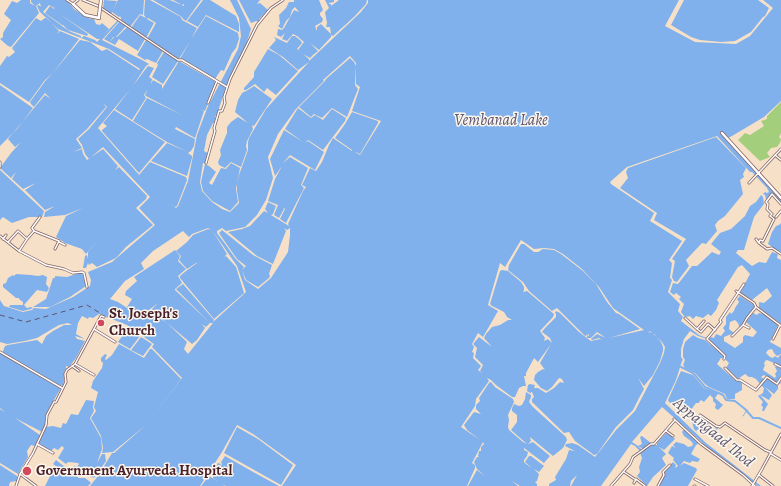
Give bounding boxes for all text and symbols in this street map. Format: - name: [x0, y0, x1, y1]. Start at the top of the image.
- water label: Vembanad Lake: [454, 111, 548, 131]
- place label: St. Joseph's Church: [109, 305, 178, 340]
- marker: St. Joseph's Church: [96, 318, 106, 328]
- water label: Appangaad Thod: [669, 394, 757, 472]
- place label: Government Ayurveda Hospital: [36, 462, 232, 480]
- marker: Government Ayurveda Hospital: [21, 465, 33, 477]

